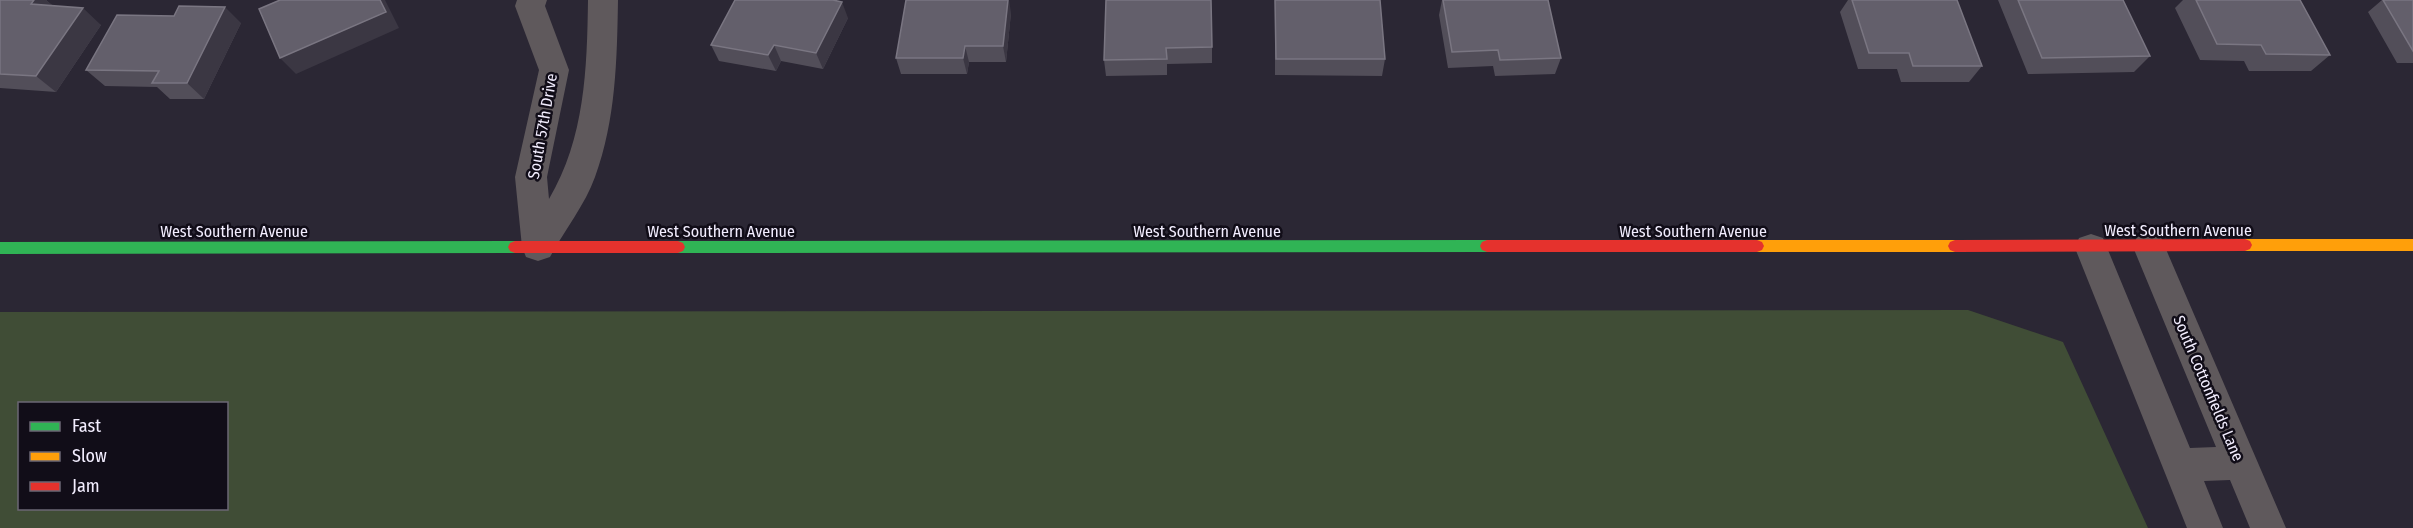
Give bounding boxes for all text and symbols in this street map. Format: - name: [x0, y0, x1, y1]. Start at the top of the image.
- street label: South 57th Drive: [524, 72, 561, 180]
- street label: West Southern Avenue: [2104, 221, 2252, 240]
- street label: West Southern Avenue: [160, 222, 308, 241]
- street label: West Southern Avenue: [647, 222, 795, 241]
- street label: West Southern Avenue: [1133, 222, 1281, 241]
- street label: West Southern Avenue: [1619, 222, 1767, 241]
- street label: South Cottonfields Lane: [2169, 313, 2248, 464]
- legend: [18, 402, 228, 510]
- text: Fast: [72, 415, 101, 437]
- text: Slow: [72, 445, 107, 467]
- text: Jam: [72, 475, 100, 497]

